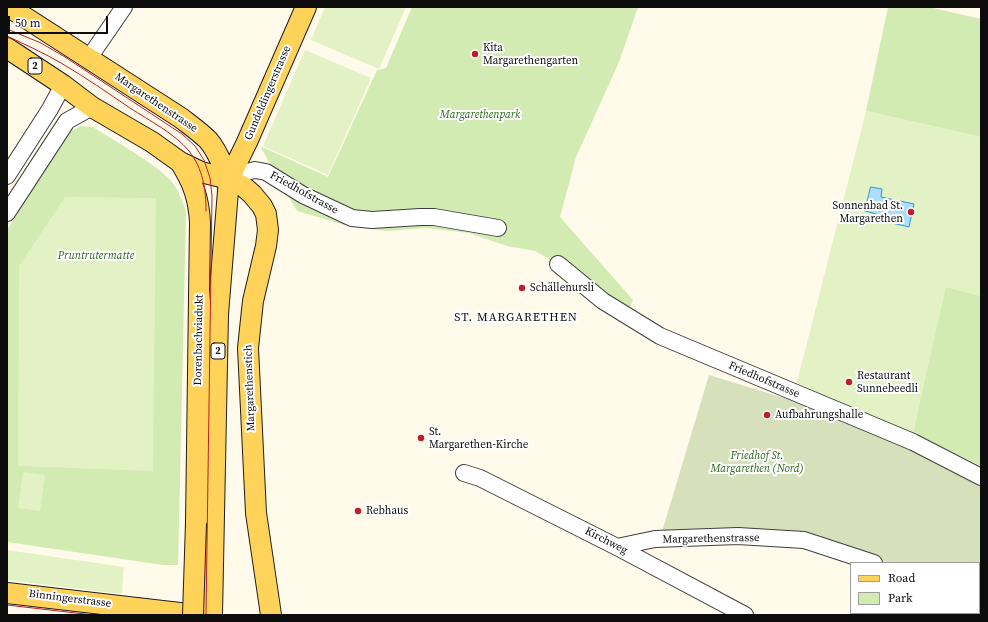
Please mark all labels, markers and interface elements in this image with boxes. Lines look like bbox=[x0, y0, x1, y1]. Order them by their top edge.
scale bar bbox=[10, 8, 110, 34]
text: 50 m bbox=[15, 15, 41, 31]
place label: Kita Margarethengarten bbox=[483, 41, 578, 67]
street label: Gundeldingerstrasse bbox=[242, 44, 294, 142]
marker: Kita Margarethengarten bbox=[470, 49, 480, 59]
road number: 2 bbox=[28, 58, 42, 74]
street label: Margarethenstrasse bbox=[112, 70, 200, 136]
park label: Margarethenpark bbox=[440, 108, 520, 122]
street label: Friedhofstrasse bbox=[268, 169, 340, 217]
place label: Sonnenbad St. Margarethen bbox=[833, 199, 903, 225]
marker: Sonnenbad St. Margarethen bbox=[906, 207, 916, 217]
park label: Pruntrutermatte bbox=[58, 249, 134, 263]
place label: Schällenursli bbox=[530, 281, 594, 295]
marker: Schällenursli bbox=[517, 283, 527, 293]
street label: Dorenbachviadukt bbox=[192, 295, 206, 385]
district label: ST. MARGARETHEN bbox=[454, 311, 578, 325]
road number: 2 bbox=[211, 343, 225, 359]
street label: Margarethenstich bbox=[242, 344, 258, 432]
street label: Friedhofstrasse bbox=[726, 359, 802, 401]
place label: Restaurant Sunnebeedli bbox=[857, 369, 918, 395]
marker: Restaurant Sunnebeedli bbox=[844, 377, 854, 387]
place label: Aufbahrungshalle bbox=[775, 408, 863, 422]
marker: Aufbahrungshalle bbox=[762, 410, 772, 420]
place label: St. Margarethen-Kirche bbox=[429, 425, 528, 451]
marker: St. Margarethen-Kirche bbox=[416, 433, 426, 443]
park label: Friedhof St. Margarethen (Nord) bbox=[710, 449, 804, 475]
place label: Rebhaus bbox=[366, 504, 408, 518]
marker: Rebhaus bbox=[353, 506, 363, 516]
street label: Kirchweg bbox=[582, 525, 630, 557]
street label: Margarethenstrasse bbox=[662, 532, 760, 546]
legend bbox=[850, 562, 980, 614]
text: Road bbox=[888, 570, 915, 586]
street label: Binningerstrasse bbox=[28, 587, 112, 611]
text: Park bbox=[888, 590, 913, 606]

